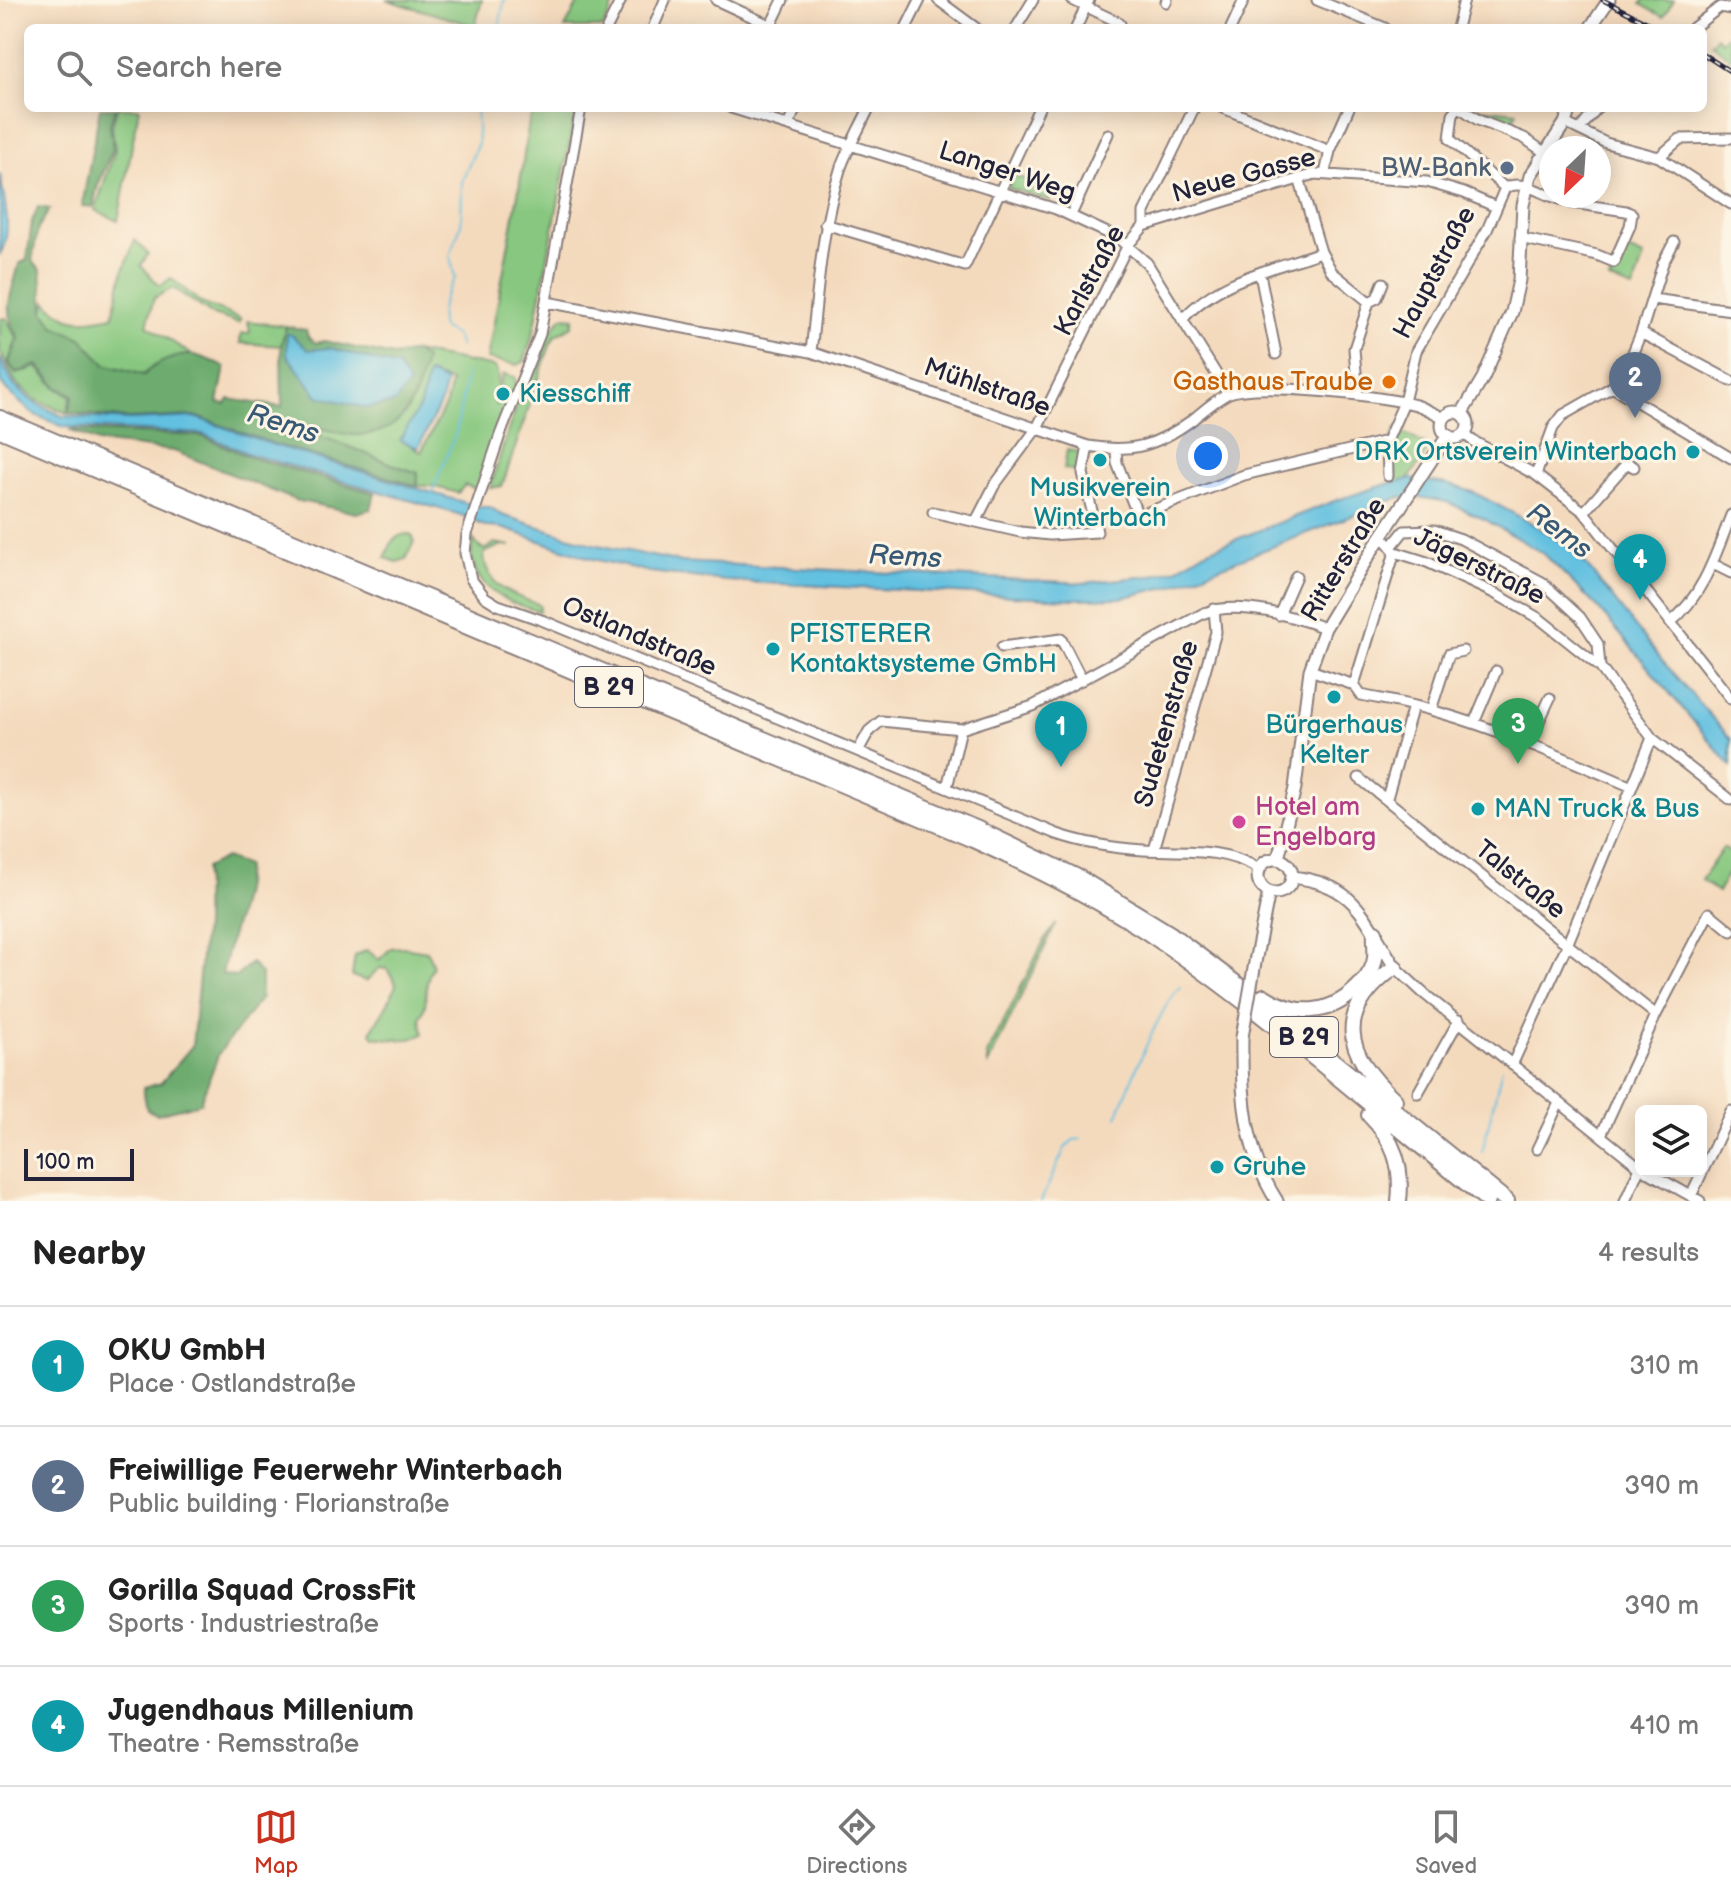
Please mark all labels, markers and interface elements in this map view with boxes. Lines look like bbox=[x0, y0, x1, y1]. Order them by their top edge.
search box bbox=[24, 24, 1707, 112]
icon: search bbox=[52, 46, 96, 90]
text: Search here bbox=[116, 50, 282, 86]
street label: Langer Weg bbox=[935, 135, 1079, 209]
north arrow bbox=[1539, 136, 1611, 208]
street label: Neue Gasse bbox=[1169, 142, 1319, 210]
place label: BW-Bank bbox=[1381, 153, 1491, 184]
marker: BW-Bank bbox=[1498, 159, 1516, 177]
street label: Hauptstraße bbox=[1387, 202, 1483, 344]
street label: Karlstraße bbox=[1048, 220, 1132, 342]
street label: Mühlstraße bbox=[920, 352, 1054, 424]
pin: 2 bbox=[1609, 352, 1661, 418]
place label: Gasthaus Traube bbox=[1173, 367, 1373, 398]
marker: Gasthaus Traube bbox=[1380, 373, 1398, 391]
place label: Kiesschiff bbox=[519, 379, 631, 410]
marker: Kiesschiff bbox=[494, 385, 512, 403]
water label: Rems bbox=[243, 397, 323, 451]
your location bbox=[1188, 436, 1228, 476]
place label: DRK Ortsverein Winterbach bbox=[1354, 437, 1677, 468]
marker: DRK Ortsverein Winterbach bbox=[1684, 443, 1702, 461]
marker: Musikverein Winterbach bbox=[1091, 451, 1109, 469]
place label: Musikverein Winterbach bbox=[1029, 473, 1171, 534]
street label: Ritterstraße bbox=[1295, 492, 1393, 628]
water label: Rems bbox=[1520, 496, 1598, 566]
street label: Jägerstraße bbox=[1408, 522, 1550, 612]
pin: 4 bbox=[1614, 534, 1666, 600]
water label: Rems bbox=[868, 539, 942, 575]
street label: Ostlandstraße bbox=[557, 591, 721, 683]
place label: PFISTERER Kontaktsysteme GmbH bbox=[789, 619, 1057, 680]
street label: Sudetenstraße bbox=[1128, 637, 1206, 811]
marker: PFISTERER Kontaktsysteme GmbH bbox=[764, 640, 782, 658]
road number: B 29 bbox=[575, 667, 643, 707]
marker: Bürgerhaus Kelter bbox=[1325, 688, 1343, 706]
pin: 3 bbox=[1492, 698, 1544, 764]
pin: 1 bbox=[1035, 701, 1087, 767]
place label: Bürgerhaus Kelter bbox=[1265, 710, 1403, 771]
place label: Hotel am Engelbarg bbox=[1255, 792, 1376, 853]
place label: MAN Truck & Bus bbox=[1494, 794, 1699, 825]
marker: MAN Truck & Bus bbox=[1469, 800, 1487, 818]
marker: Hotel am Engelbarg bbox=[1230, 813, 1248, 831]
street label: Talstraße bbox=[1468, 834, 1572, 926]
road number: B 29 bbox=[1270, 1017, 1338, 1057]
map controls bbox=[1635, 1105, 1707, 1177]
button: layers bbox=[1635, 1105, 1707, 1177]
scale bar bbox=[24, 1145, 134, 1181]
text: 100 m bbox=[36, 1149, 95, 1176]
place label: Gruhe bbox=[1233, 1152, 1306, 1183]
marker: Gruhe bbox=[1208, 1158, 1226, 1176]
text: Nearby bbox=[32, 1233, 146, 1274]
text: 4 results bbox=[1598, 1238, 1699, 1269]
text: OKU GmbH bbox=[108, 1333, 266, 1369]
text: 1 bbox=[53, 1351, 63, 1382]
text: 310 m bbox=[1629, 1351, 1699, 1382]
text: Place · Ostlandstraße bbox=[108, 1369, 356, 1400]
text: Freiwillige Feuerwehr Winterbach bbox=[108, 1453, 563, 1489]
text: 2 bbox=[50, 1471, 66, 1502]
text: 390 m bbox=[1624, 1471, 1699, 1502]
text: Public building · Florianstraße bbox=[108, 1489, 449, 1520]
text: Gorilla Squad CrossFit bbox=[108, 1573, 416, 1609]
text: 3 bbox=[50, 1591, 66, 1622]
text: 390 m bbox=[1624, 1591, 1699, 1622]
text: Sports · Industriestraße bbox=[108, 1609, 379, 1640]
text: Jugendhaus Millenium bbox=[108, 1693, 414, 1729]
text: 4 bbox=[50, 1711, 66, 1742]
text: 410 m bbox=[1629, 1711, 1699, 1742]
text: Theatre · Remsstraße bbox=[108, 1729, 359, 1760]
tab: Map bbox=[254, 1805, 298, 1880]
tab: Directions bbox=[806, 1805, 907, 1880]
tab: Saved bbox=[1415, 1805, 1477, 1880]

